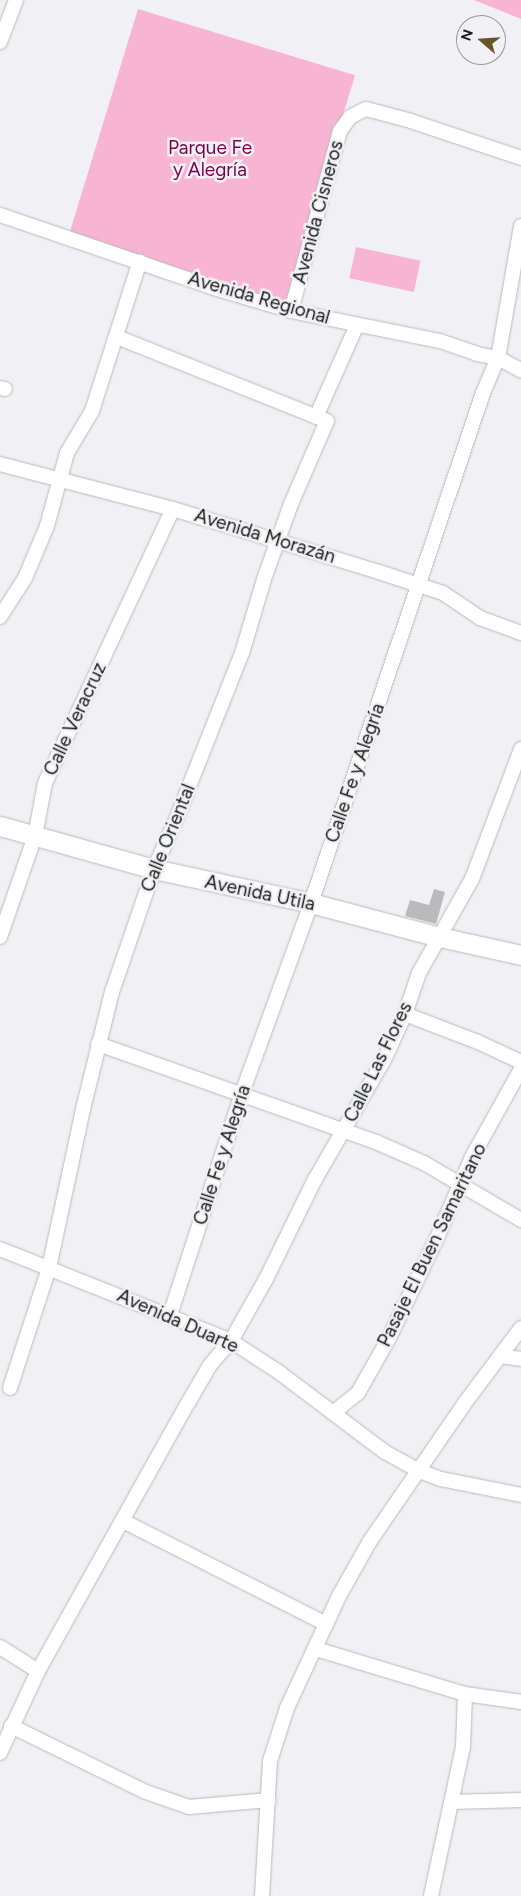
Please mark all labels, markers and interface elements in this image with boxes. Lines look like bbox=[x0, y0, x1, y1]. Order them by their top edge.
north arrow bbox=[456, 15, 506, 65]
text: N bbox=[457, 27, 477, 43]
park label: Parque Fe y Alegría bbox=[168, 137, 252, 181]
street label: Avenida Cisneros bbox=[288, 138, 348, 286]
street label: Avenida Regional bbox=[185, 267, 333, 329]
street label: Avenida Morazán bbox=[192, 504, 338, 568]
street label: Calle Veracruz bbox=[39, 659, 111, 779]
street label: Calle Fe y Alegría bbox=[320, 700, 390, 846]
street label: Calle Oriental bbox=[136, 781, 200, 895]
street label: Avenida Utila bbox=[203, 870, 317, 916]
street label: Calle Las Flores bbox=[339, 998, 417, 1126]
street label: Calle Fe y Alegría bbox=[189, 1082, 255, 1228]
street label: Pasaje El Buen Samaritano bbox=[373, 1139, 491, 1351]
street label: Avenida Duarte bbox=[114, 1284, 242, 1358]

